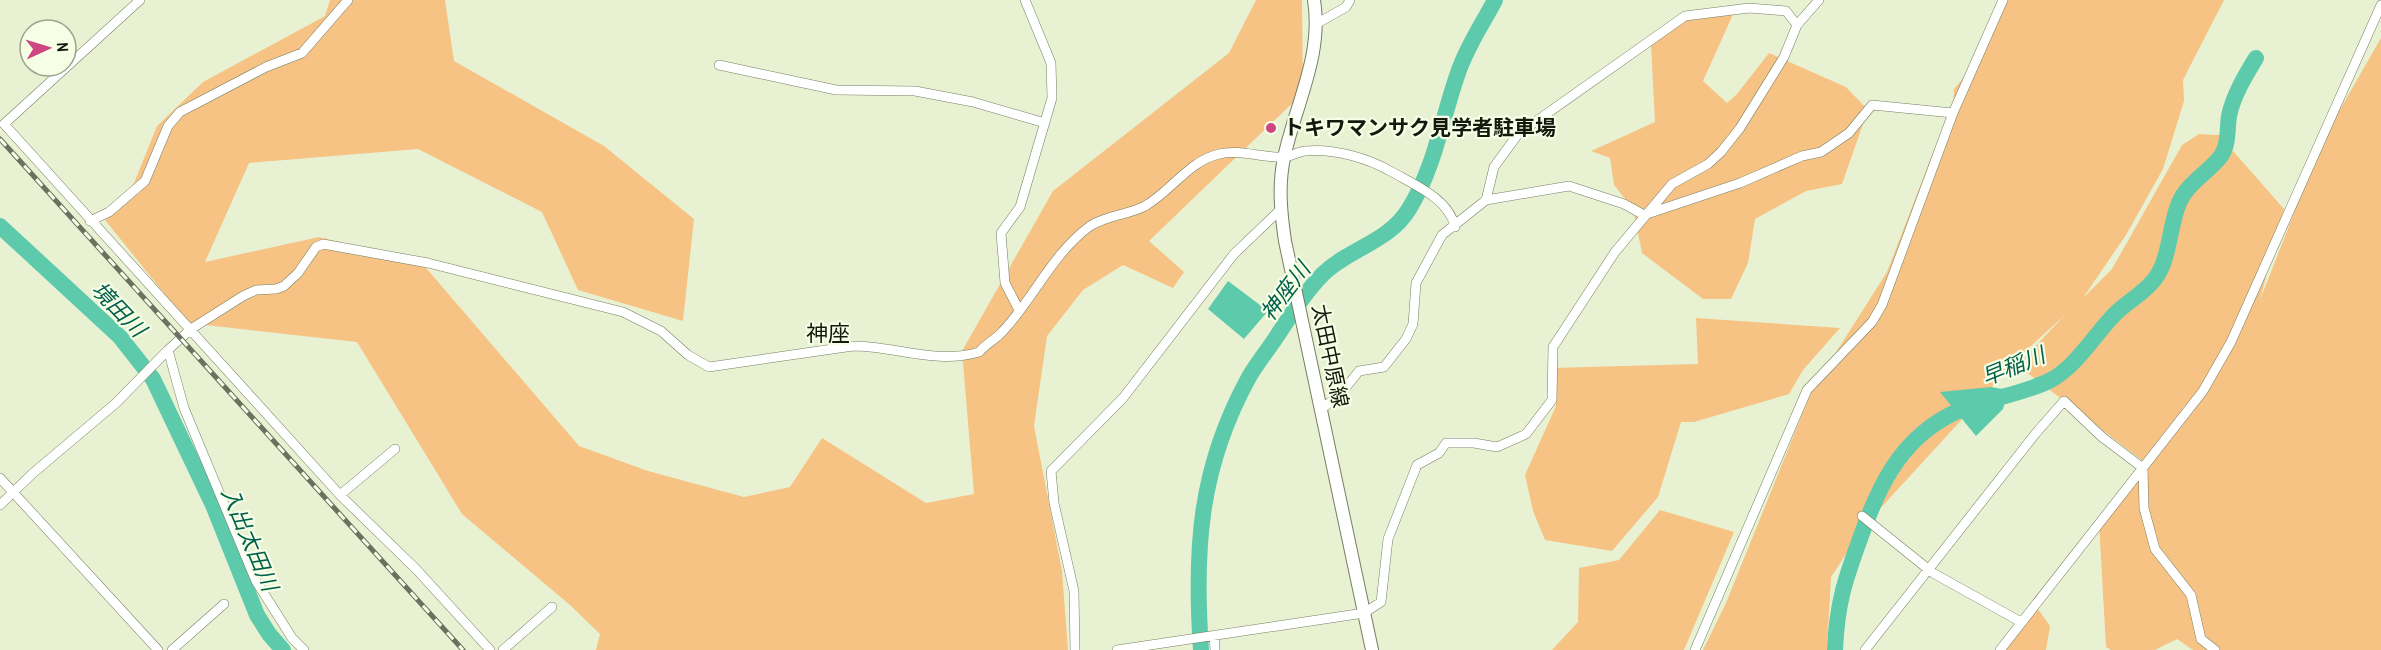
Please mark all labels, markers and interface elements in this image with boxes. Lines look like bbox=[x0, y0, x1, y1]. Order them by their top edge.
north arrow bbox=[18, 18, 78, 78]
text: N bbox=[52, 41, 74, 52]
place label: トキワマンサク見学者駐車場 bbox=[1283, 113, 1556, 142]
marker: トキワマンサク見学者駐車場 bbox=[1264, 121, 1278, 135]
water label: 神座川 bbox=[1253, 254, 1318, 326]
water label: 境田川 bbox=[85, 275, 154, 345]
street label: 太田中原線 bbox=[1305, 302, 1356, 410]
district label: 神座 bbox=[806, 318, 850, 348]
water label: 早稲川 bbox=[1977, 339, 2051, 392]
water label: 入出太田川 bbox=[215, 483, 286, 597]

